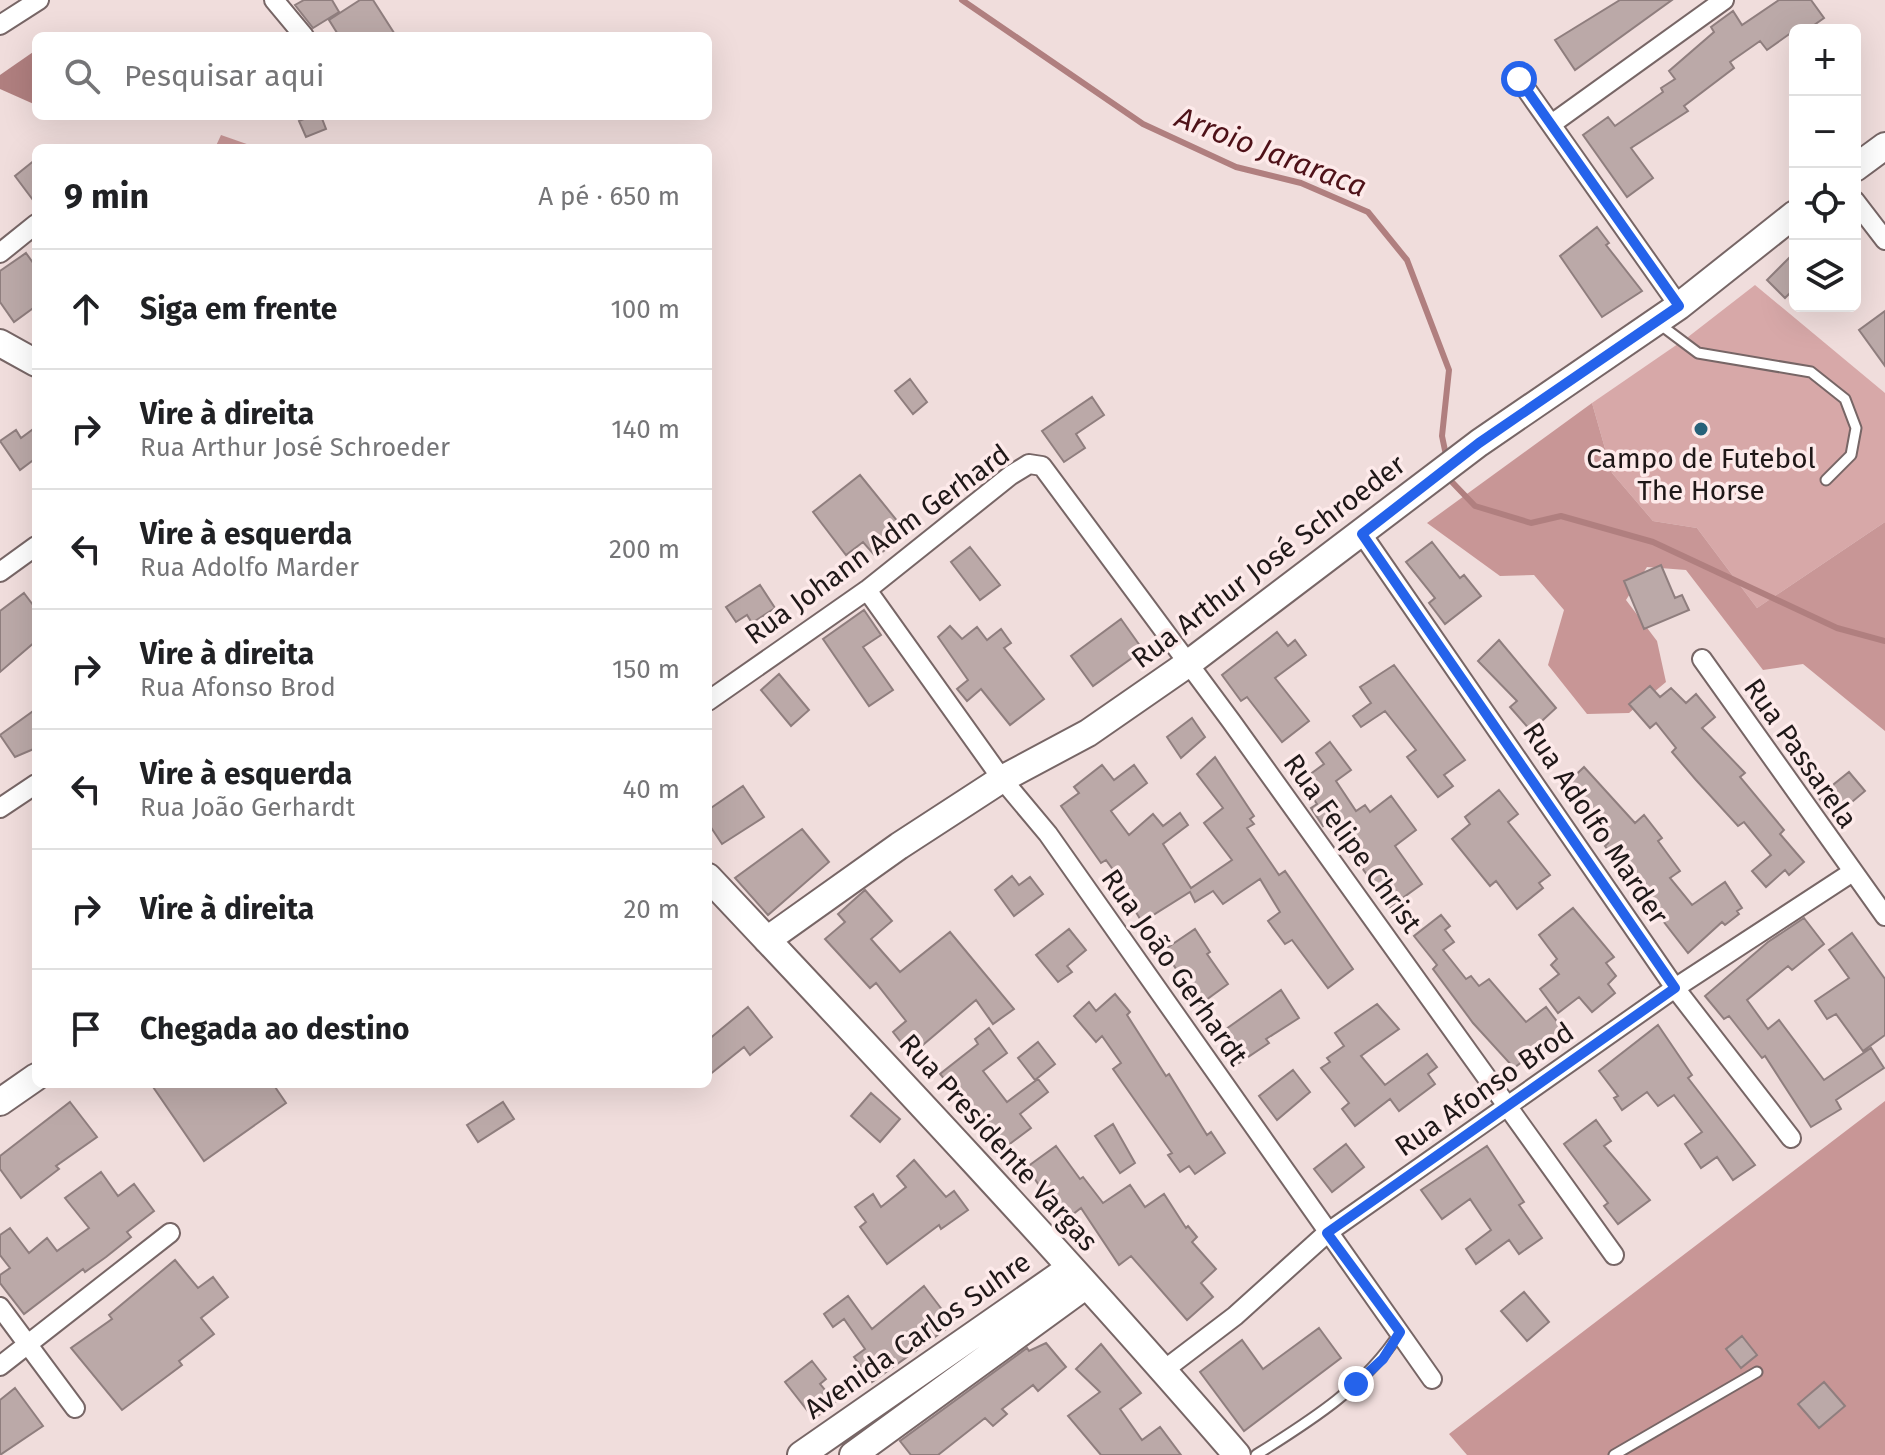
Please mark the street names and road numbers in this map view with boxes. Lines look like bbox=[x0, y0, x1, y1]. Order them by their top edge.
street label: Rua Johann Adm Gerhard bbox=[739, 437, 1016, 651]
street label: Rua Arthur José Schroeder bbox=[1125, 448, 1412, 675]
street label: Rua Passarela bbox=[1737, 672, 1864, 834]
street label: Rua Adolfo Marder bbox=[1516, 716, 1675, 930]
street label: Rua Felipe Christ bbox=[1277, 747, 1429, 940]
street label: Rua João Gerhardt bbox=[1095, 863, 1255, 1072]
street label: Rua Afonso Brod bbox=[1389, 1015, 1580, 1163]
street label: Rua Presidente Vargas bbox=[892, 1027, 1105, 1258]
street label: Avenida Carlos Suhre bbox=[798, 1245, 1037, 1426]

